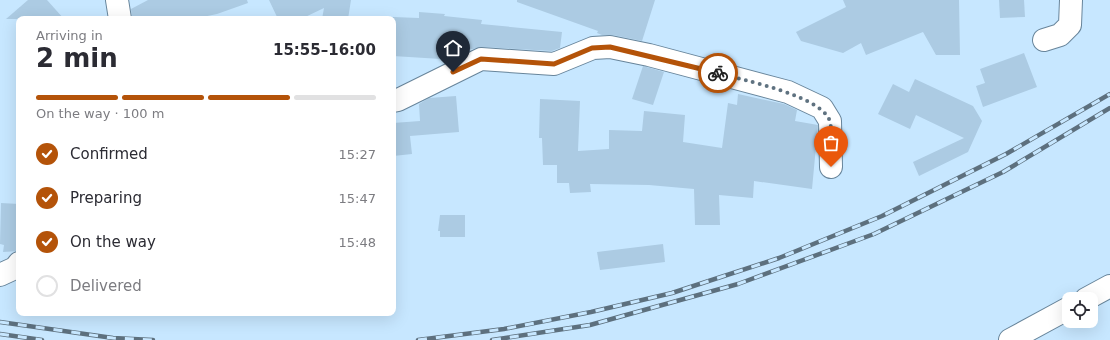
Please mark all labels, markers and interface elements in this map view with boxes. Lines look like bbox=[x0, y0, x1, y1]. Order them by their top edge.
text: Arriving in bbox=[36, 28, 103, 43]
pin bbox=[436, 31, 470, 72]
icon: home bbox=[442, 37, 464, 59]
text: 15:55–16:00 bbox=[273, 41, 376, 59]
text: 2 min bbox=[36, 43, 118, 73]
courier bbox=[698, 53, 738, 93]
icon: bike bbox=[707, 62, 729, 84]
text: On the way · 100 m bbox=[36, 106, 164, 121]
pin bbox=[814, 126, 848, 167]
icon: bag bbox=[820, 132, 842, 154]
icon: check bbox=[36, 143, 58, 165]
text: Confirmed bbox=[70, 145, 148, 163]
text: 15:27 bbox=[339, 147, 376, 162]
icon: check bbox=[36, 187, 58, 209]
text: Preparing bbox=[70, 189, 142, 207]
text: 15:47 bbox=[339, 191, 376, 206]
icon: check bbox=[36, 231, 58, 253]
text: On the way bbox=[70, 233, 156, 251]
text: 15:48 bbox=[339, 235, 376, 250]
text: Delivered bbox=[70, 277, 142, 295]
map controls bbox=[1062, 292, 1098, 328]
button: locate bbox=[1062, 292, 1098, 328]

